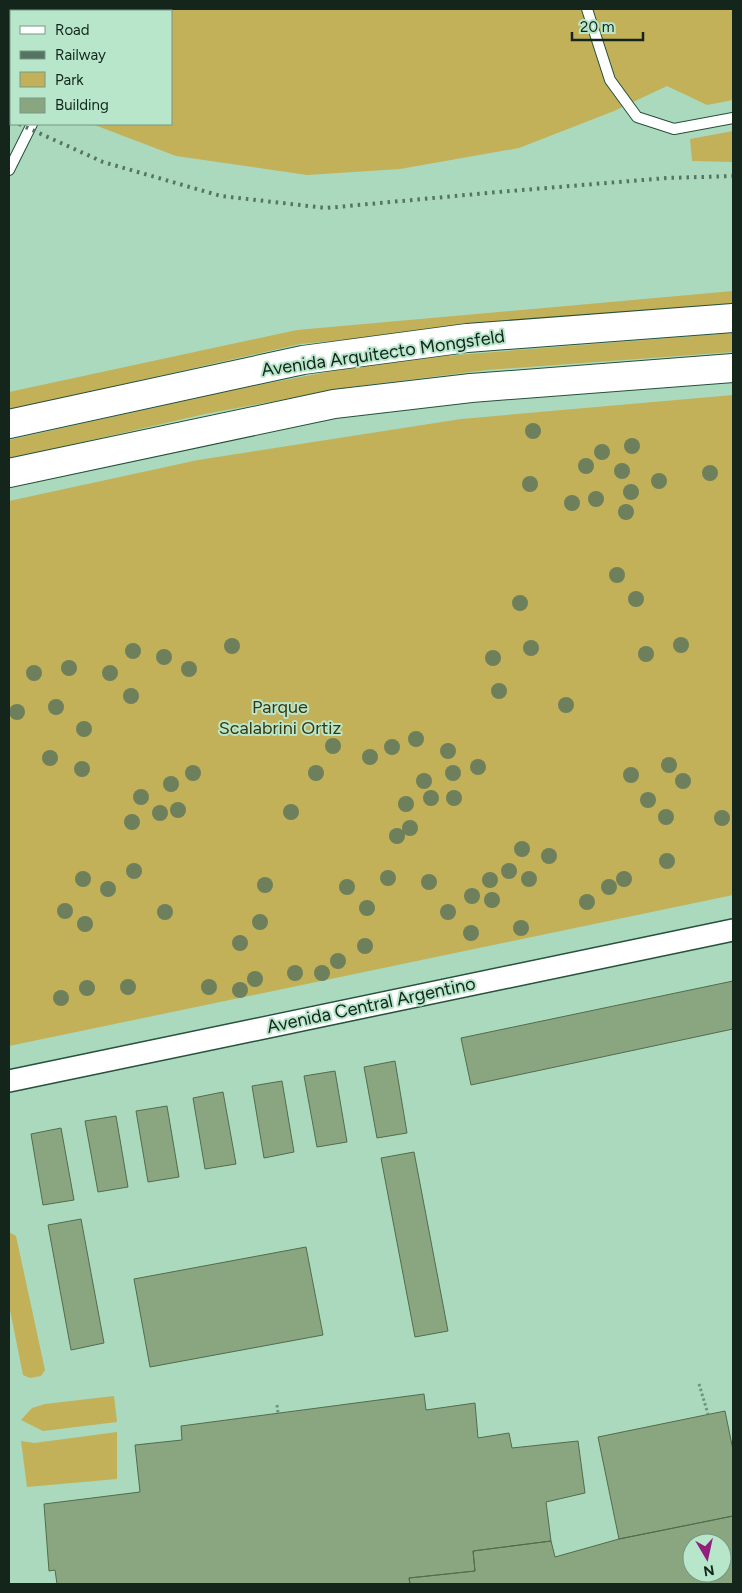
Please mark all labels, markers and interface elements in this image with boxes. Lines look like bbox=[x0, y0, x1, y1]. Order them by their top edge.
legend bbox=[10, 10, 172, 125]
scale bar bbox=[572, 10, 643, 42]
text: 20 m bbox=[580, 18, 614, 36]
text: Road bbox=[55, 21, 90, 39]
text: Railway bbox=[55, 46, 106, 64]
text: Park bbox=[55, 71, 84, 89]
text: Building bbox=[55, 96, 109, 114]
street label: Avenida Arquitecto Mongsfeld bbox=[260, 325, 506, 381]
park label: Parque Scalabrini Ortiz bbox=[219, 696, 341, 739]
street label: Avenida Central Argentino bbox=[265, 972, 477, 1038]
north arrow bbox=[682, 1533, 732, 1583]
text: N bbox=[702, 1561, 716, 1580]

